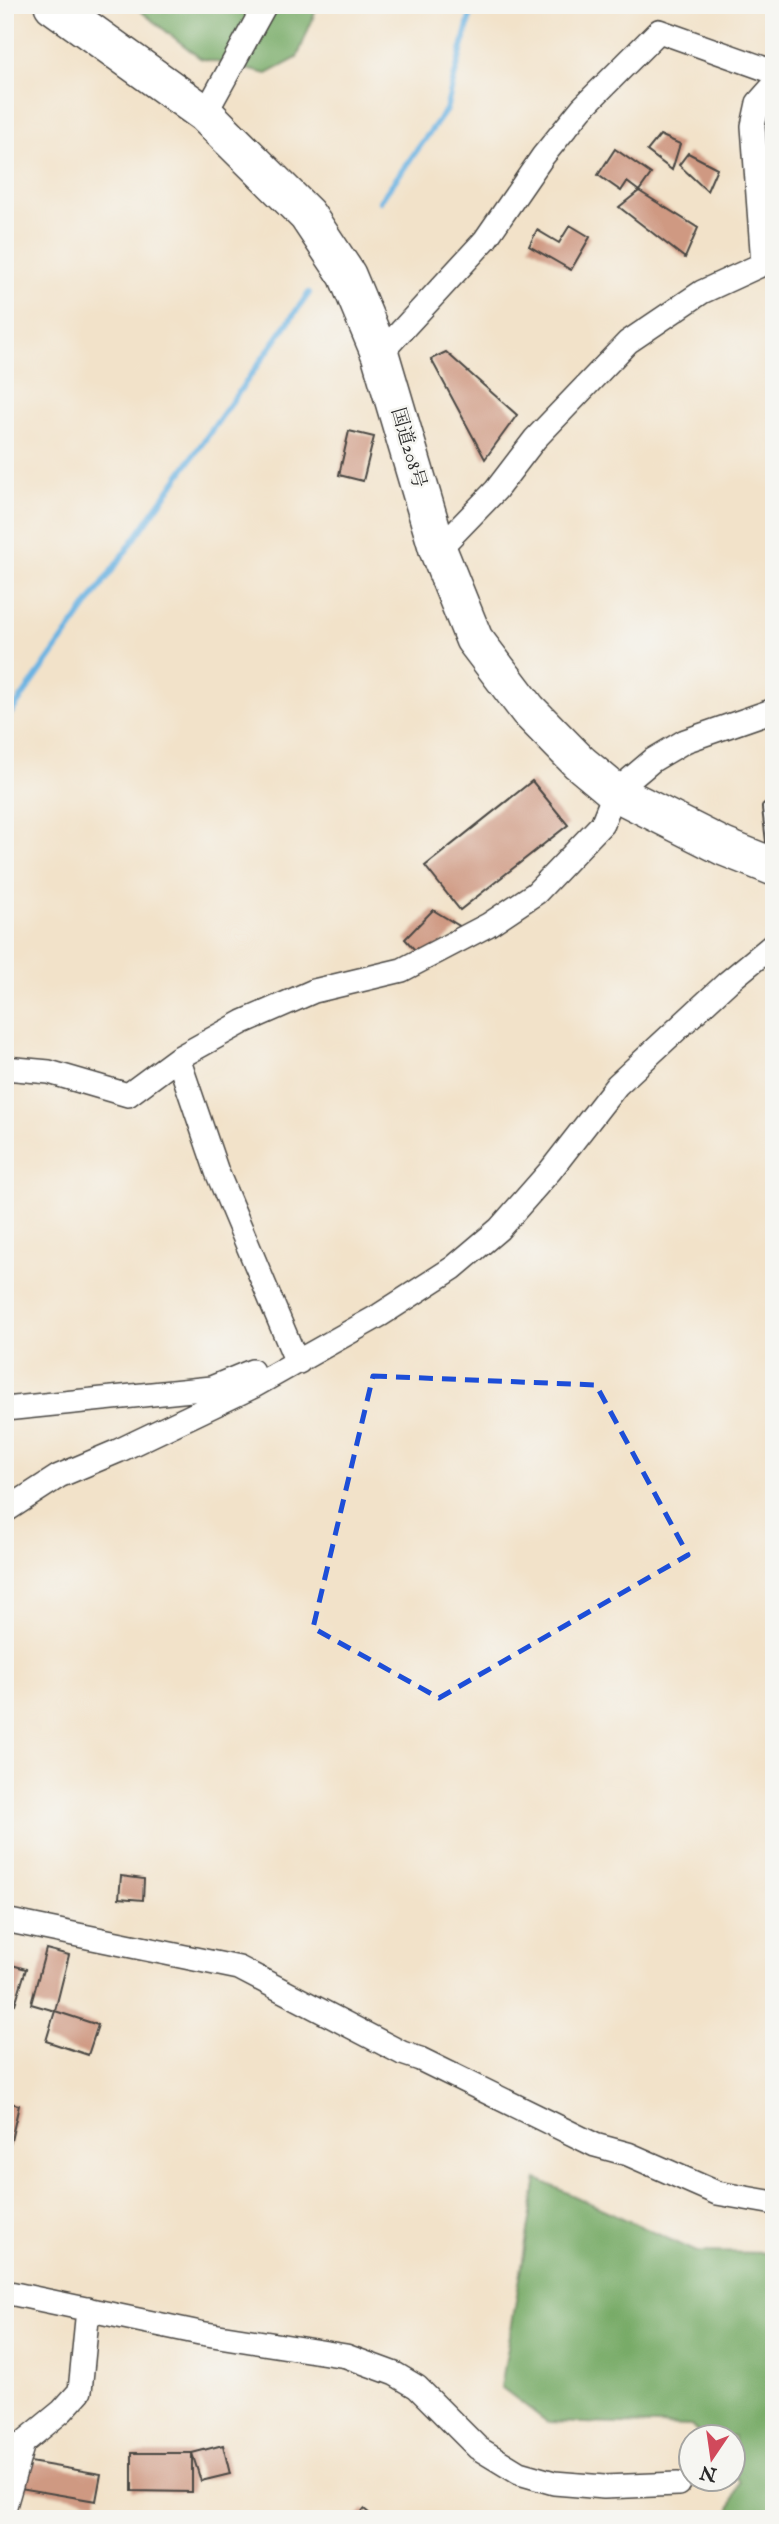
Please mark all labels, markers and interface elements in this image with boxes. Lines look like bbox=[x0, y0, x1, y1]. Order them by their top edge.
street label: 国道208号 bbox=[385, 405, 431, 491]
north arrow bbox=[678, 2422, 748, 2492]
text: N bbox=[697, 2459, 720, 2486]

